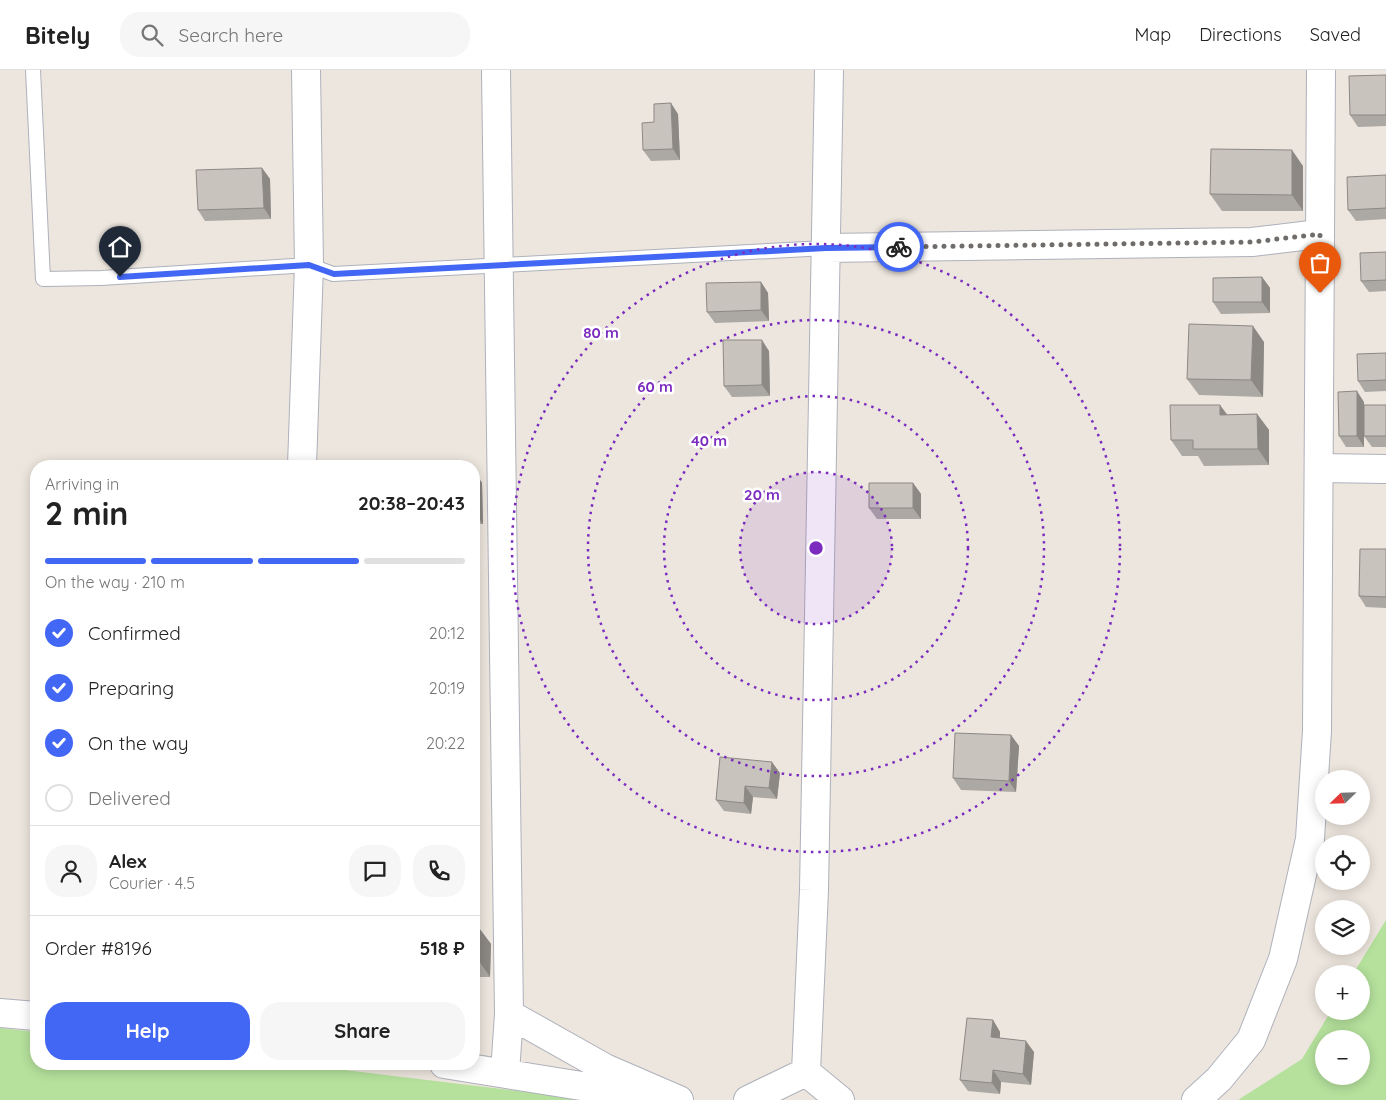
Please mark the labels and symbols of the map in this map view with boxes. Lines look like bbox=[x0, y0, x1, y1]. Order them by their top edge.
courier bbox=[874, 222, 924, 272]
pin bbox=[99, 226, 141, 277]
pin bbox=[1299, 242, 1341, 293]
text: 80 m bbox=[583, 323, 619, 342]
text: 60 m bbox=[637, 377, 673, 396]
text: 40 m bbox=[691, 431, 727, 450]
text: 20 m bbox=[744, 485, 780, 504]
centre of rings bbox=[807, 539, 825, 557]
north arrow bbox=[1315, 770, 1370, 825]

